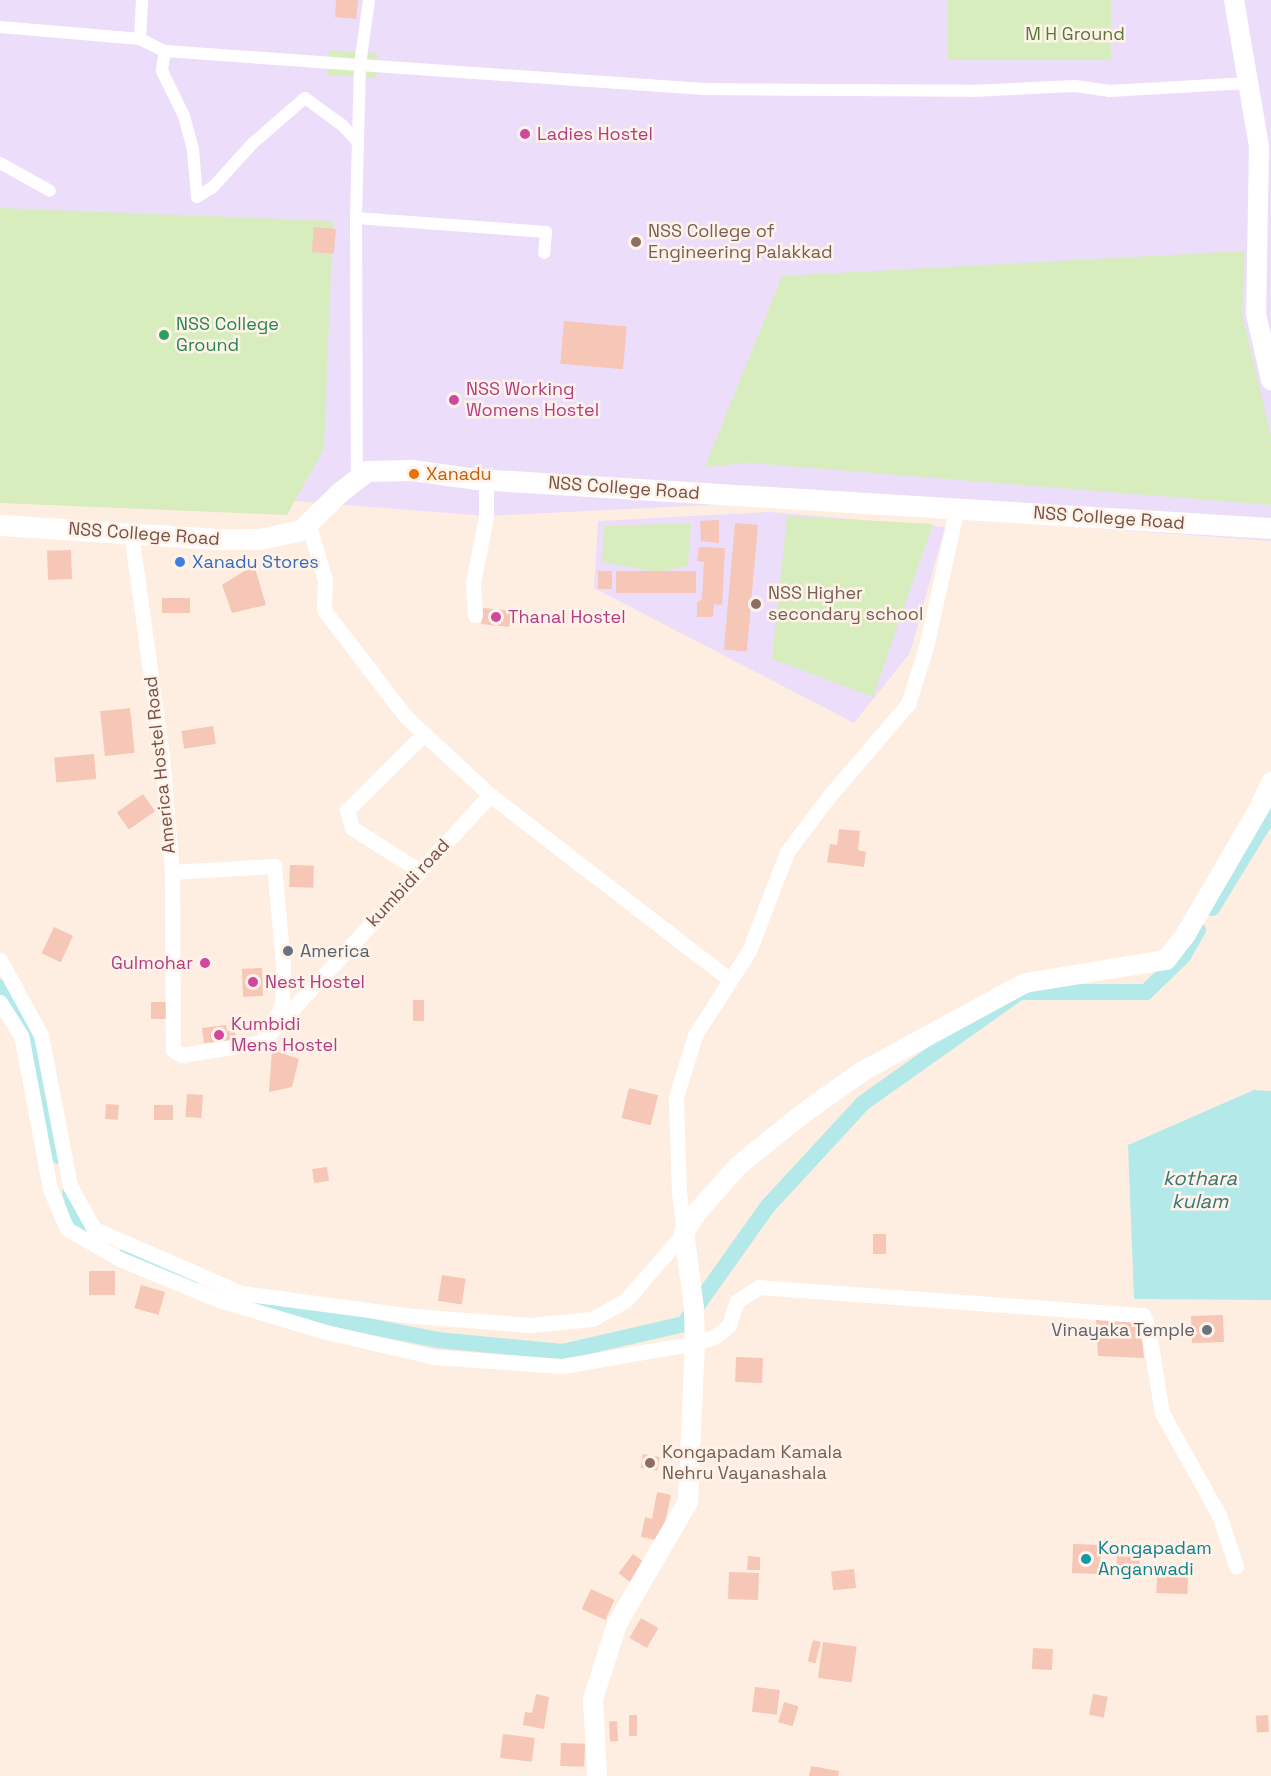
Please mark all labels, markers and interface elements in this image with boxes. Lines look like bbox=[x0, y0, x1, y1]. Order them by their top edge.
park label: M H Ground bbox=[1025, 23, 1125, 45]
place label: Ladies Hostel bbox=[537, 123, 653, 145]
marker: Ladies Hostel bbox=[518, 127, 532, 141]
place label: NSS College of Engineering Palakkad bbox=[648, 221, 832, 264]
marker: NSS College of Engineering Palakkad bbox=[629, 235, 643, 249]
place label: NSS College Ground bbox=[176, 314, 279, 356]
marker: NSS College Ground bbox=[157, 328, 171, 342]
place label: NSS Working Womens Hostel bbox=[466, 379, 599, 422]
marker: NSS Working Womens Hostel bbox=[447, 393, 461, 407]
place label: Xanadu bbox=[426, 463, 491, 485]
marker: Xanadu bbox=[407, 467, 421, 481]
street label: NSS College Road bbox=[548, 472, 700, 504]
street label: NSS College Road bbox=[1033, 502, 1185, 534]
street label: NSS College Road bbox=[68, 518, 220, 550]
place label: Xanadu Stores bbox=[192, 551, 319, 573]
marker: Xanadu Stores bbox=[173, 555, 187, 569]
place label: NSS Higher secondary school bbox=[768, 583, 923, 626]
marker: NSS Higher secondary school bbox=[749, 597, 763, 611]
place label: Thanal Hostel bbox=[508, 606, 626, 628]
marker: Thanal Hostel bbox=[489, 610, 503, 624]
street label: America Hostel Road bbox=[140, 675, 180, 855]
street label: kumbidi road bbox=[362, 835, 454, 931]
place label: America bbox=[300, 940, 370, 962]
marker: America bbox=[281, 944, 295, 958]
place label: Gulmohar bbox=[111, 952, 193, 974]
marker: Gulmohar bbox=[198, 956, 212, 970]
place label: Nest Hostel bbox=[265, 971, 365, 993]
marker: Nest Hostel bbox=[246, 975, 260, 989]
place label: Kumbidi Mens Hostel bbox=[231, 1014, 338, 1056]
marker: Kumbidi Mens Hostel bbox=[212, 1028, 226, 1042]
water label: kothara kulam bbox=[1163, 1167, 1237, 1214]
place label: Vinayaka Temple bbox=[1051, 1319, 1195, 1341]
marker: Vinayaka Temple bbox=[1200, 1323, 1214, 1337]
place label: Kongapadam Kamala Nehru Vayanashala bbox=[662, 1442, 842, 1484]
marker: Kongapadam Kamala Nehru Vayanashala bbox=[643, 1456, 657, 1470]
place label: Kongapadam Anganwadi bbox=[1098, 1538, 1212, 1580]
marker: Kongapadam Anganwadi bbox=[1079, 1552, 1093, 1566]

